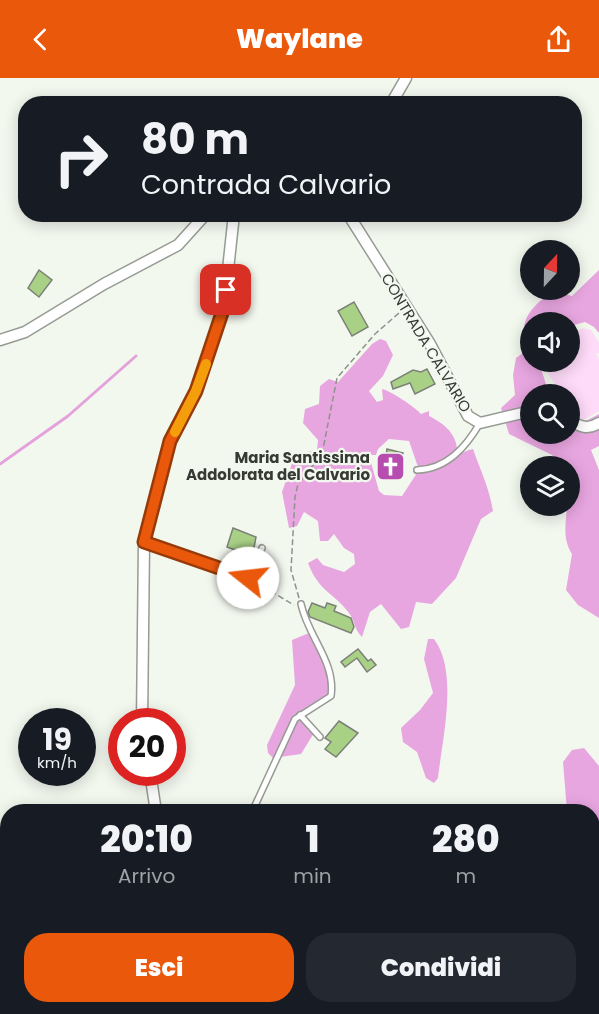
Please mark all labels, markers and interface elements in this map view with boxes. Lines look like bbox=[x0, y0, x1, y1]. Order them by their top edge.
text: Waylane bbox=[236, 20, 363, 57]
icon: back bbox=[24, 23, 57, 56]
icon: share bbox=[542, 23, 575, 56]
text: 80 m bbox=[141, 110, 249, 169]
icon: right bbox=[42, 120, 120, 198]
text: Contrada Calvario bbox=[141, 166, 391, 203]
north arrow bbox=[520, 240, 580, 300]
map controls bbox=[520, 240, 580, 516]
pin bbox=[200, 264, 251, 315]
street label: CONTRADA CALVARIO bbox=[376, 269, 476, 416]
icon: arrive bbox=[209, 273, 242, 306]
button: sound bbox=[520, 312, 580, 372]
button: search bbox=[520, 384, 580, 444]
place label: Maria Santissima Addolorata del Calvario bbox=[186, 447, 370, 485]
church icon: Maria Santissima Addolorata del Calvario bbox=[375, 451, 407, 483]
button: layers bbox=[520, 456, 580, 516]
position arrow bbox=[216, 546, 280, 610]
speed limit sign: 20 bbox=[108, 708, 186, 786]
text: 19 bbox=[42, 718, 72, 761]
text: km/h bbox=[37, 752, 77, 773]
text: 20:10 bbox=[100, 814, 193, 865]
text: 1 bbox=[305, 814, 319, 865]
text: 280 bbox=[432, 814, 500, 865]
text: Arrivo bbox=[118, 862, 175, 890]
text: min bbox=[293, 862, 332, 890]
text: m bbox=[455, 862, 476, 890]
button: Esci bbox=[24, 933, 294, 1002]
button: Condividi bbox=[306, 933, 576, 1002]

